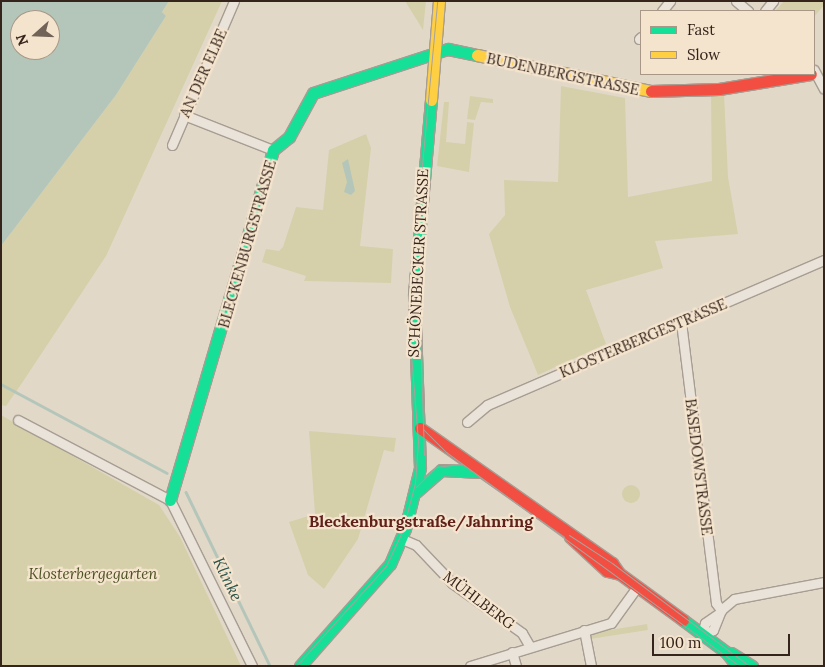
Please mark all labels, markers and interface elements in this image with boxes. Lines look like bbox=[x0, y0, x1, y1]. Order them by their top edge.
north arrow bbox=[10, 10, 60, 60]
legend bbox=[640, 10, 815, 75]
text: Fast bbox=[687, 20, 715, 39]
street label: AN DER ELBE bbox=[175, 26, 231, 120]
text: N bbox=[12, 32, 32, 48]
text: Slow bbox=[687, 45, 720, 64]
street label: BUDENBERGSTRASSE bbox=[485, 49, 641, 99]
street label: BLECKENBURGSTRASSE bbox=[214, 158, 280, 330]
street label: SCHÖNEBECKER STRASSE bbox=[404, 168, 432, 358]
street label: KLOSTERBERGESTRASSE bbox=[557, 295, 729, 381]
street label: BASEDOWSTRASSE bbox=[682, 397, 716, 537]
district label: Bleckenburgstraße/Jahnring bbox=[309, 511, 533, 531]
water label: Klinke bbox=[209, 554, 247, 604]
park label: Klosterbergegarten bbox=[28, 565, 158, 583]
street label: MÜHLBERG bbox=[440, 567, 518, 633]
scale bar bbox=[655, 624, 792, 656]
text: 100 m bbox=[660, 633, 701, 652]

